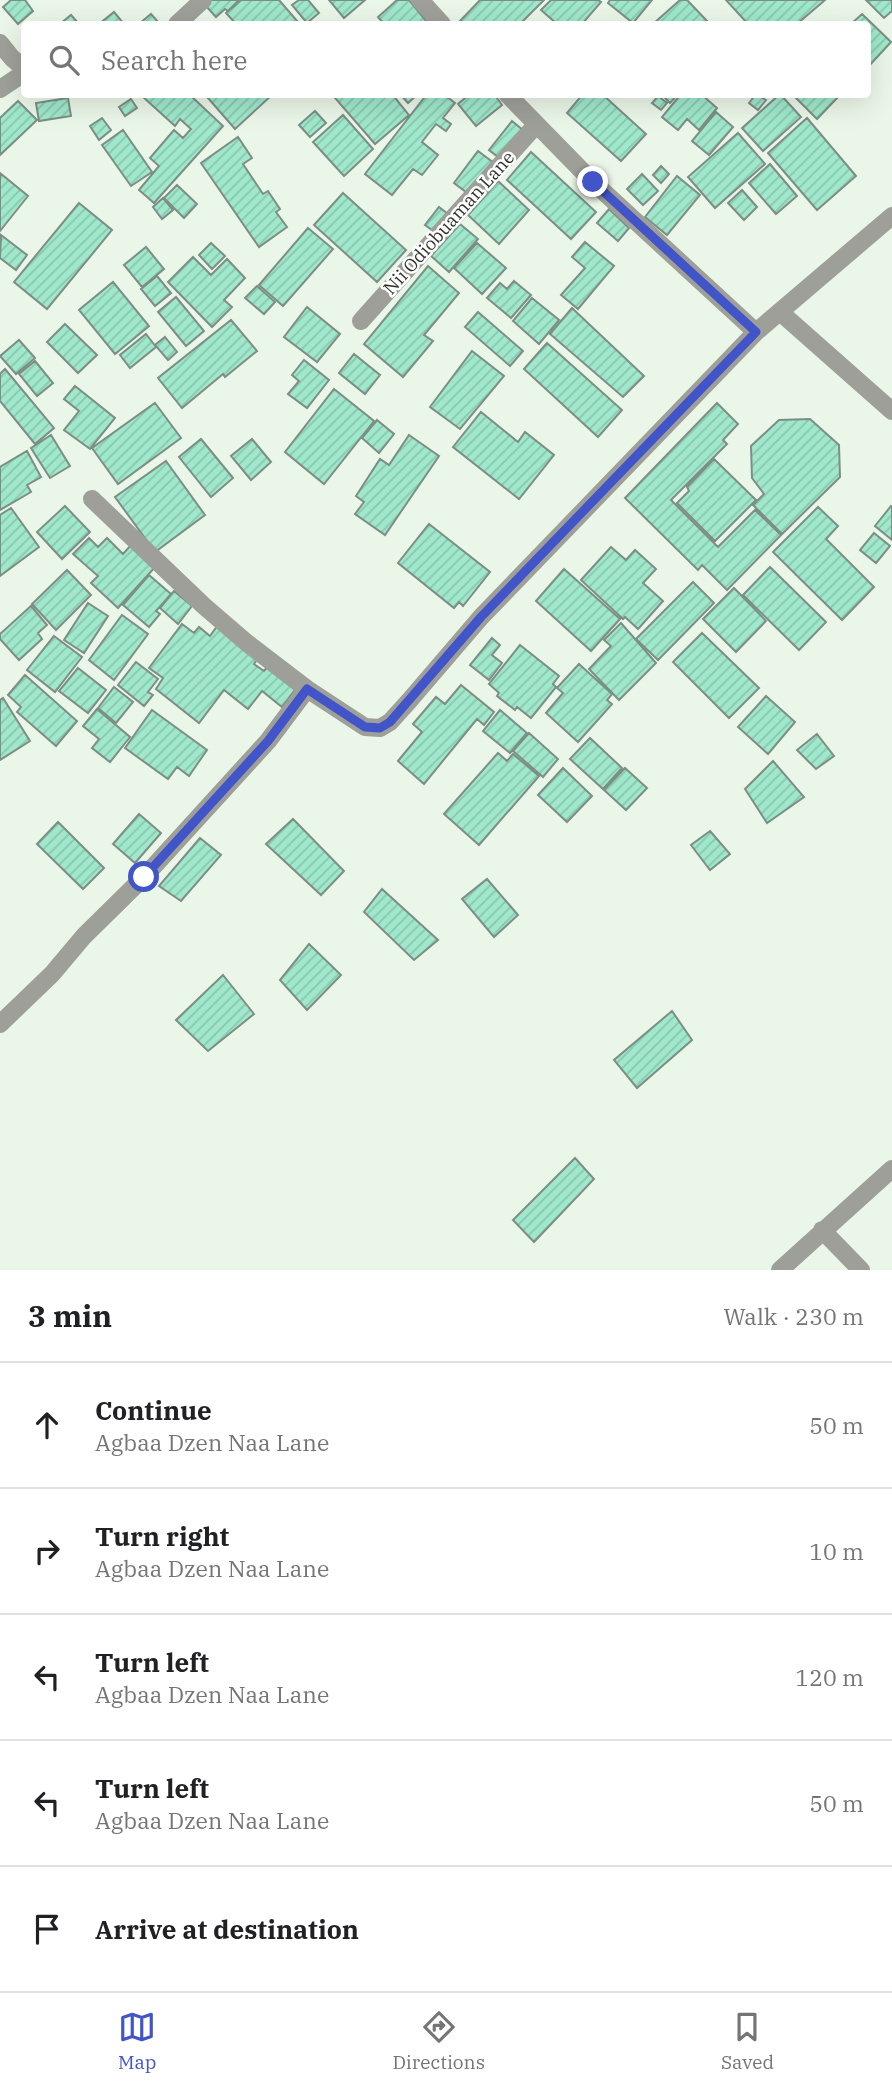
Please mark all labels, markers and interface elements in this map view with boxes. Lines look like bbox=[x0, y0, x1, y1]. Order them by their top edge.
search box bbox=[21, 21, 871, 98]
icon: search bbox=[45, 41, 83, 79]
text: Search here bbox=[101, 43, 247, 77]
street label: Nii Odiobuaman Lane bbox=[378, 146, 519, 299]
route end bbox=[577, 166, 608, 197]
route start bbox=[128, 861, 159, 892]
text: 3 min bbox=[28, 1296, 112, 1335]
text: Walk · 230 m bbox=[723, 1301, 864, 1331]
text: Continue bbox=[95, 1393, 212, 1427]
icon: ahead bbox=[28, 1406, 66, 1444]
text: 50 m bbox=[809, 1410, 864, 1440]
text: Agbaa Dzen Naa Lane bbox=[95, 1427, 329, 1457]
text: Turn right bbox=[95, 1519, 229, 1553]
icon: right bbox=[28, 1532, 66, 1570]
text: 10 m bbox=[809, 1536, 864, 1566]
text: Agbaa Dzen Naa Lane bbox=[95, 1553, 329, 1583]
text: Turn left bbox=[95, 1645, 209, 1679]
icon: left bbox=[28, 1658, 66, 1696]
text: 120 m bbox=[795, 1662, 864, 1692]
text: Agbaa Dzen Naa Lane bbox=[95, 1679, 329, 1709]
text: Turn left bbox=[95, 1771, 209, 1805]
icon: left bbox=[28, 1784, 66, 1822]
text: 50 m bbox=[809, 1788, 864, 1818]
text: Agbaa Dzen Naa Lane bbox=[95, 1805, 329, 1835]
icon: arrive bbox=[28, 1910, 66, 1948]
text: Arrive at destination bbox=[95, 1912, 359, 1946]
tab: Map bbox=[118, 2008, 157, 2074]
tab: Directions bbox=[392, 2008, 485, 2074]
tab: Saved bbox=[721, 2008, 774, 2074]

